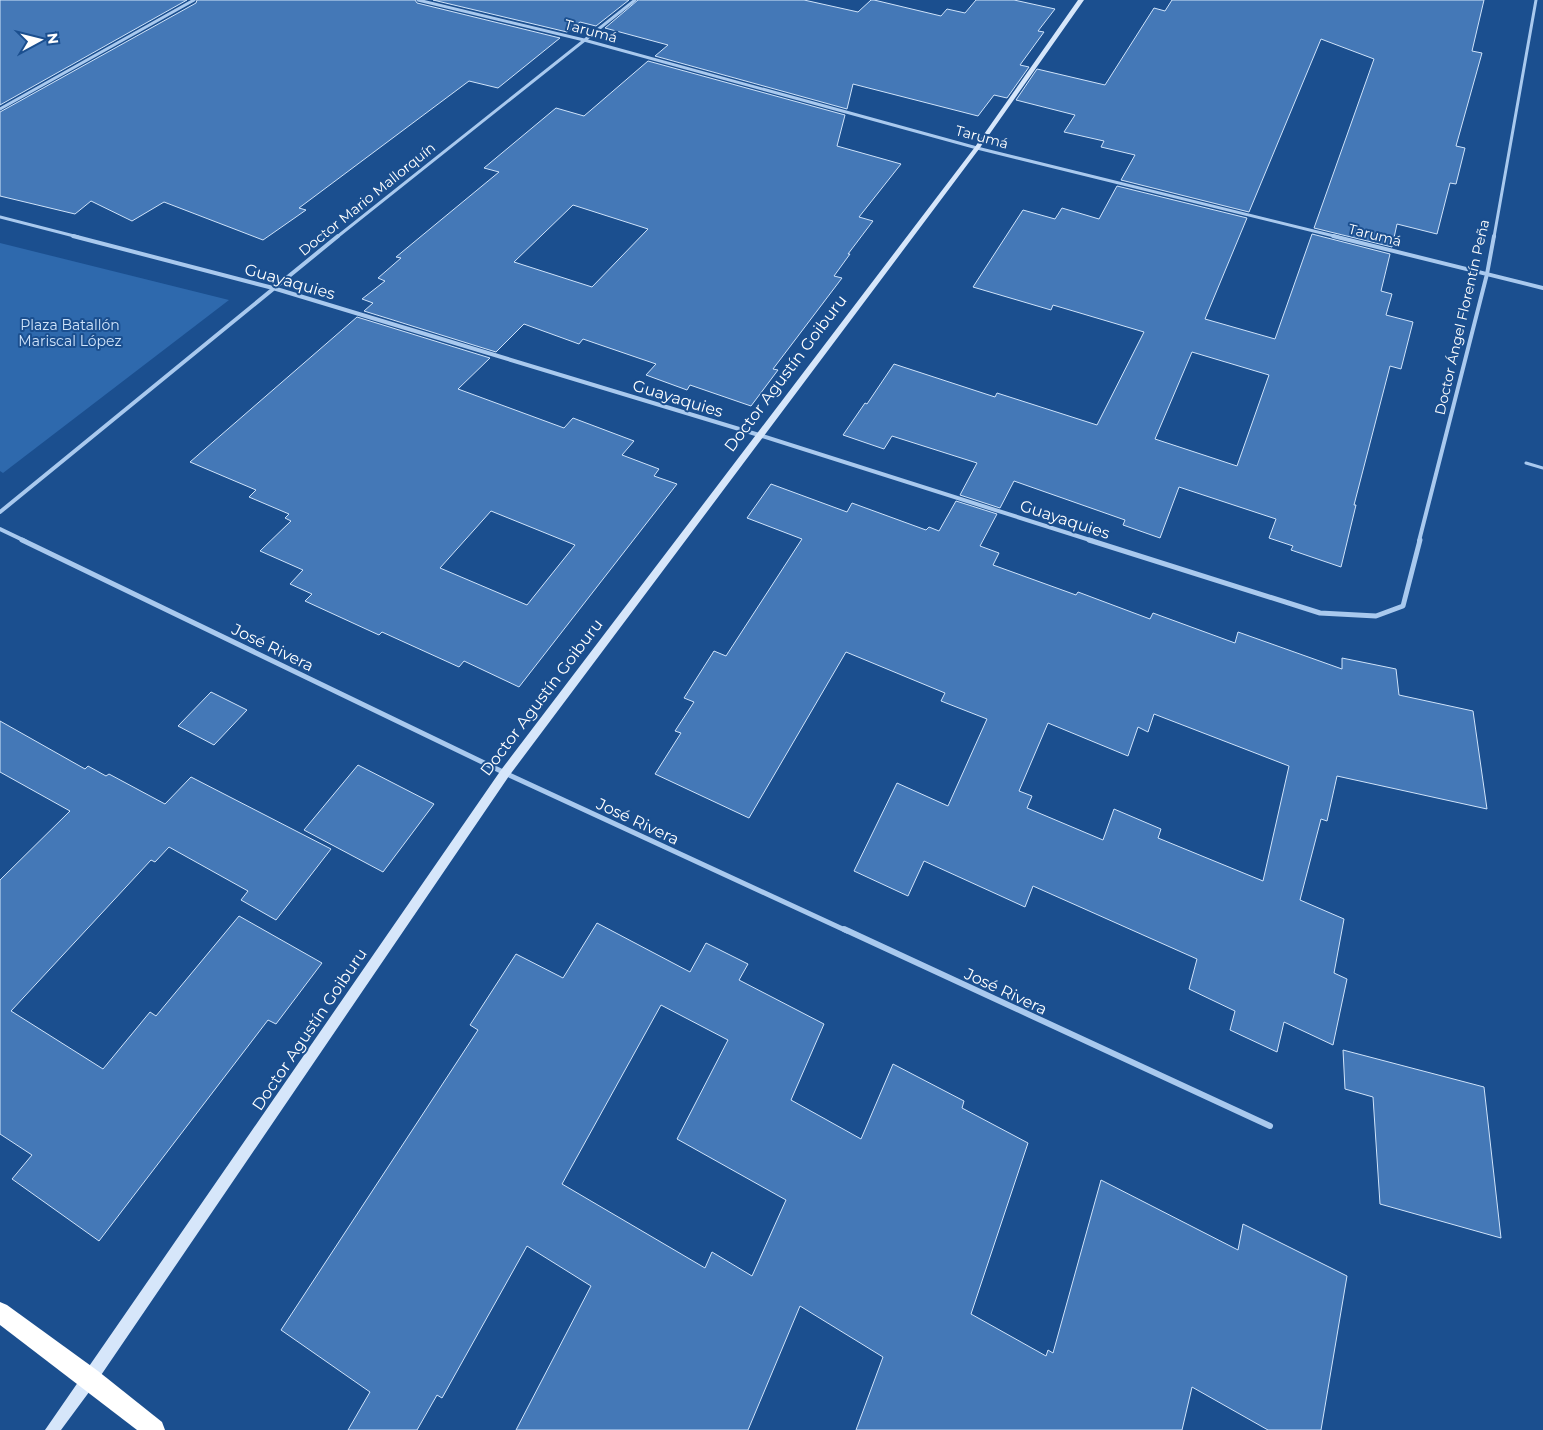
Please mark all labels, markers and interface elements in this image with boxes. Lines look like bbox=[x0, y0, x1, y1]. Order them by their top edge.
north arrow bbox=[15, 15, 65, 65]
street label: Tarumá bbox=[563, 15, 619, 47]
text: N bbox=[43, 32, 63, 45]
street label: Tarumá bbox=[954, 121, 1010, 153]
street label: Doctor Mario Mallorquín bbox=[295, 138, 439, 260]
street label: Doctor Ángel Florentín Peña bbox=[1431, 217, 1493, 417]
street label: Tarumá bbox=[1347, 220, 1403, 250]
street label: Guayaquies bbox=[242, 259, 338, 304]
street label: Doctor Agustín Goiburu bbox=[720, 291, 851, 455]
park label: Plaza Batallón Mariscal López bbox=[18, 316, 122, 350]
street label: Guayaquies bbox=[630, 376, 725, 421]
street label: Guayaquies bbox=[1017, 496, 1112, 543]
street label: Doctor Agustín Goiburu bbox=[476, 615, 607, 779]
street label: José Rivera bbox=[228, 619, 317, 675]
street label: José Rivera bbox=[593, 794, 682, 849]
street label: Doctor Agustín Goiburu bbox=[248, 945, 371, 1114]
street label: José Rivera bbox=[961, 964, 1050, 1019]

